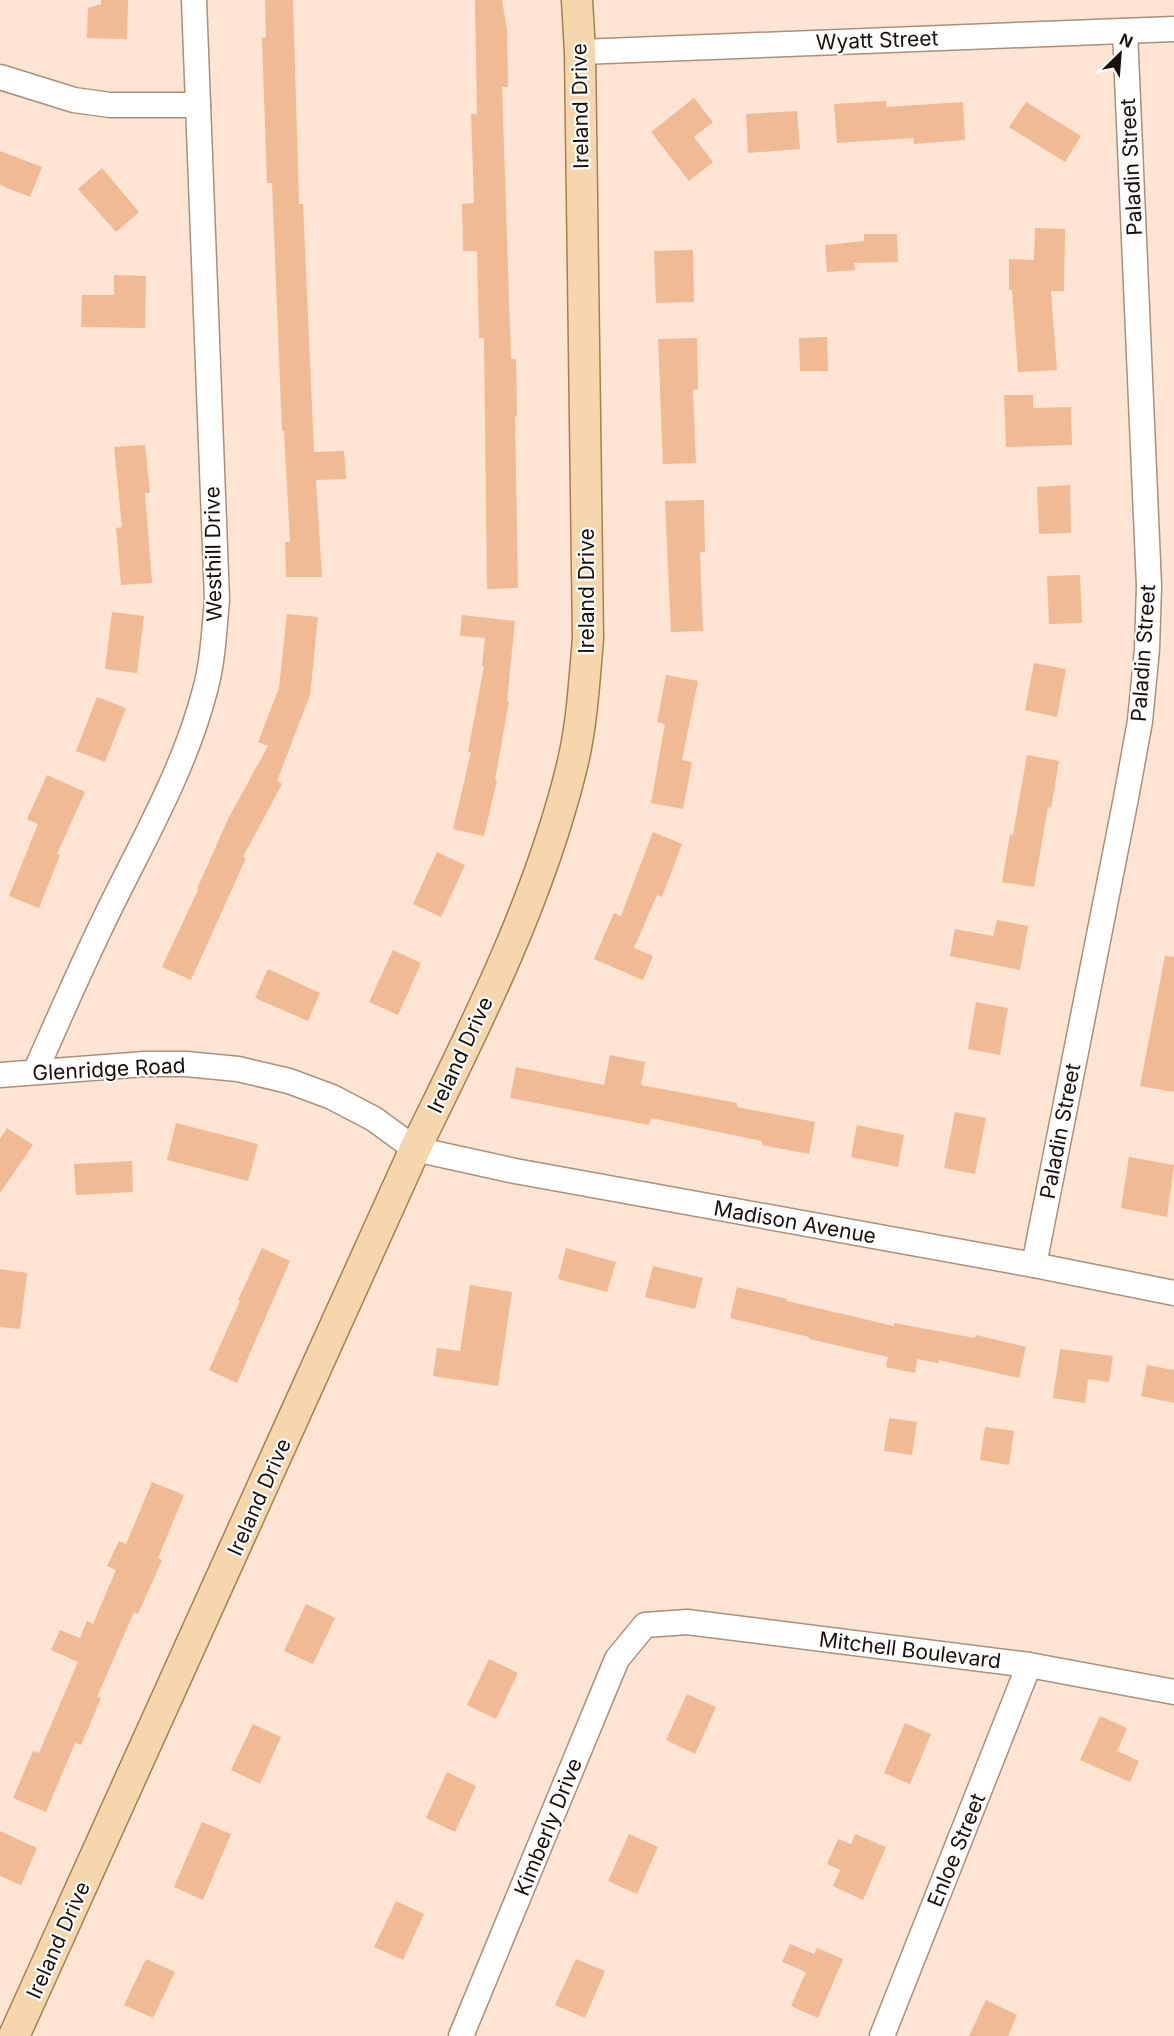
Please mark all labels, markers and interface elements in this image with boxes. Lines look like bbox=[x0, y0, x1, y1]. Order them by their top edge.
north arrow bbox=[1090, 24, 1150, 84]
street label: Wyatt Street bbox=[815, 25, 939, 55]
text: N bbox=[1117, 29, 1136, 52]
street label: Ireland Drive bbox=[566, 43, 594, 169]
street label: Paladin Street bbox=[1115, 98, 1147, 236]
street label: Westhill Drive bbox=[199, 486, 227, 622]
street label: Ireland Drive bbox=[574, 528, 599, 654]
street label: Paladin Street bbox=[1126, 583, 1160, 723]
street label: Ireland Drive bbox=[422, 993, 498, 1117]
street label: Glenridge Road bbox=[32, 1053, 186, 1085]
street label: Paladin Street bbox=[1035, 1061, 1085, 1201]
street label: Madison Avenue bbox=[712, 1195, 878, 1249]
street label: Ireland Drive bbox=[222, 1435, 296, 1559]
street label: Mitchell Boulevard bbox=[818, 1626, 1002, 1674]
street label: Kimberly Drive bbox=[509, 1755, 587, 1899]
street label: Enloe Street bbox=[922, 1790, 990, 1910]
street label: Ireland Drive bbox=[21, 1878, 95, 2002]

